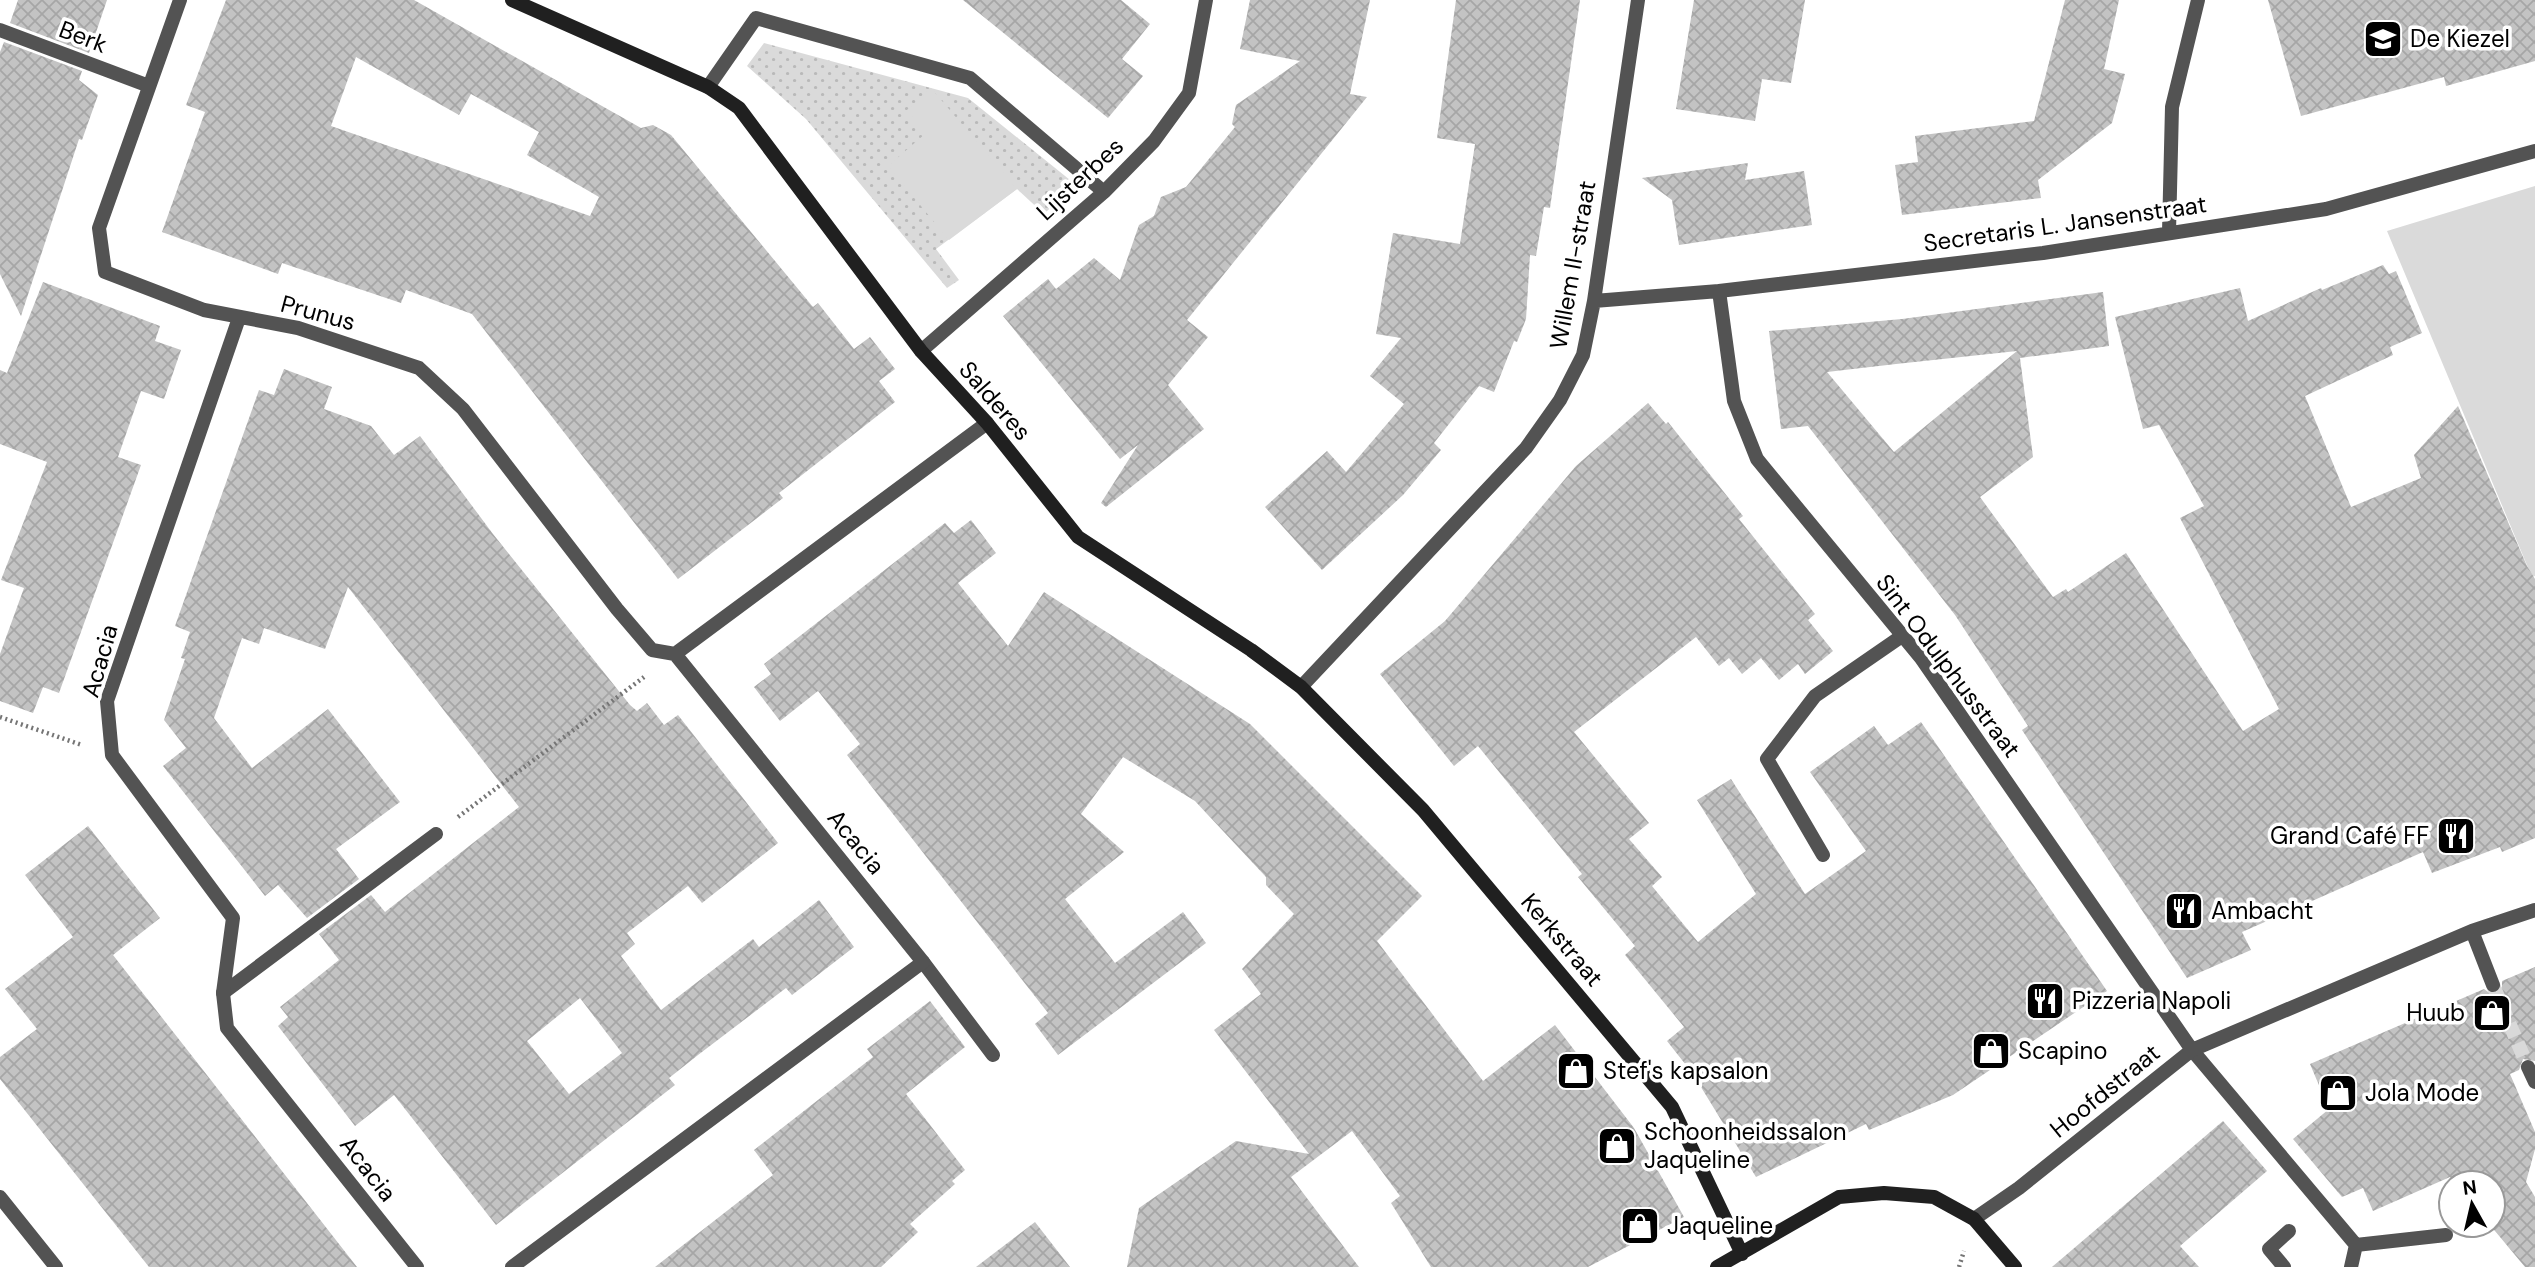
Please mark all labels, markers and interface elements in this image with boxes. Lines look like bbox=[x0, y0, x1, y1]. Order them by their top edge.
street label: Berk bbox=[55, 13, 112, 60]
school or university icon: De Kiezel bbox=[2362, 18, 2404, 60]
place label: De Kiezel bbox=[2410, 23, 2510, 54]
street label: Lijsterbes bbox=[1030, 130, 1130, 227]
street label: Willem II-straat bbox=[1542, 178, 1603, 351]
street label: Secretaris L. Jansenstraat bbox=[1921, 188, 2208, 259]
street label: Prunus bbox=[277, 288, 359, 337]
street label: Salderes bbox=[952, 355, 1038, 447]
street label: Sint Odulphusstraat bbox=[1869, 568, 2027, 764]
street label: Acacia bbox=[74, 621, 125, 701]
street label: Acacia bbox=[821, 803, 892, 880]
restaurant icon: Grand Café FF bbox=[2435, 815, 2477, 857]
place label: Grand Café FF bbox=[2270, 820, 2429, 851]
street label: Kerkstraat bbox=[1514, 887, 1610, 993]
restaurant icon: Ambacht bbox=[2163, 890, 2205, 932]
place label: Ambacht bbox=[2211, 895, 2313, 926]
restaurant icon: Pizzeria Napoli bbox=[2024, 980, 2066, 1022]
place label: Pizzeria Napoli bbox=[2072, 985, 2231, 1016]
shop icon: Huub bbox=[2471, 992, 2513, 1034]
place label: Huub bbox=[2406, 997, 2465, 1028]
shop icon: Scapino bbox=[1970, 1030, 2012, 1072]
place label: Scapino bbox=[2018, 1035, 2108, 1066]
street label: Hoofdstraat bbox=[2043, 1037, 2166, 1144]
shop icon: Stef's kapsalon bbox=[1555, 1050, 1597, 1092]
place label: Stef's kapsalon bbox=[1603, 1055, 1769, 1086]
shop icon: Jola Mode bbox=[2317, 1072, 2359, 1114]
place label: Jola Mode bbox=[2365, 1077, 2479, 1108]
place label: Schoonheidssalon Jaqueline bbox=[1644, 1116, 1846, 1175]
shop icon: Schoonheidssalon Jaqueline bbox=[1596, 1125, 1638, 1167]
street label: Acacia bbox=[333, 1130, 404, 1208]
north arrow bbox=[2437, 1169, 2507, 1239]
text: N bbox=[2461, 1174, 2478, 1201]
shop icon: Jaqueline bbox=[1619, 1205, 1661, 1247]
place label: Jaqueline bbox=[1667, 1210, 1773, 1241]

